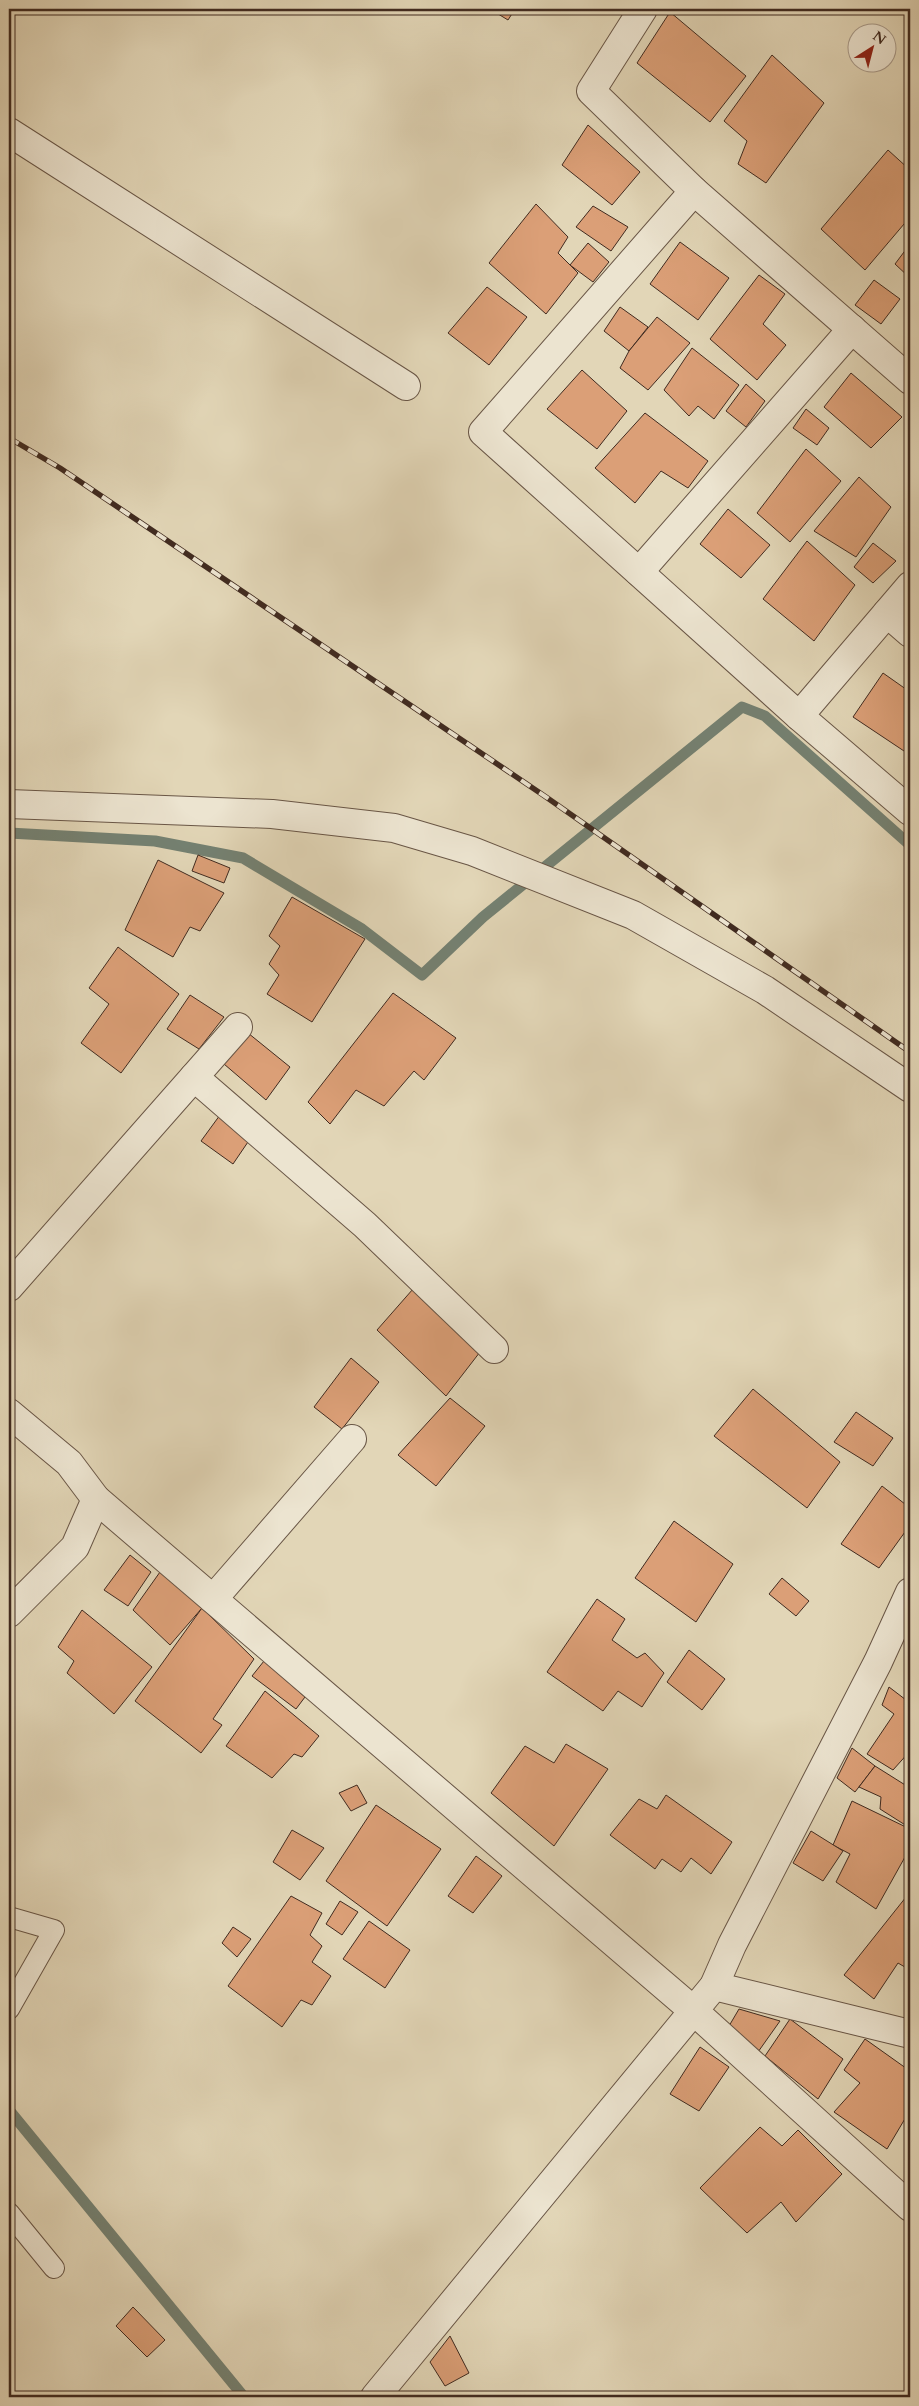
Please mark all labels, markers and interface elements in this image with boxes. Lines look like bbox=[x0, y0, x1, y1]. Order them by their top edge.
north arrow bbox=[846, 22, 896, 72]
text: N bbox=[869, 27, 890, 49]

